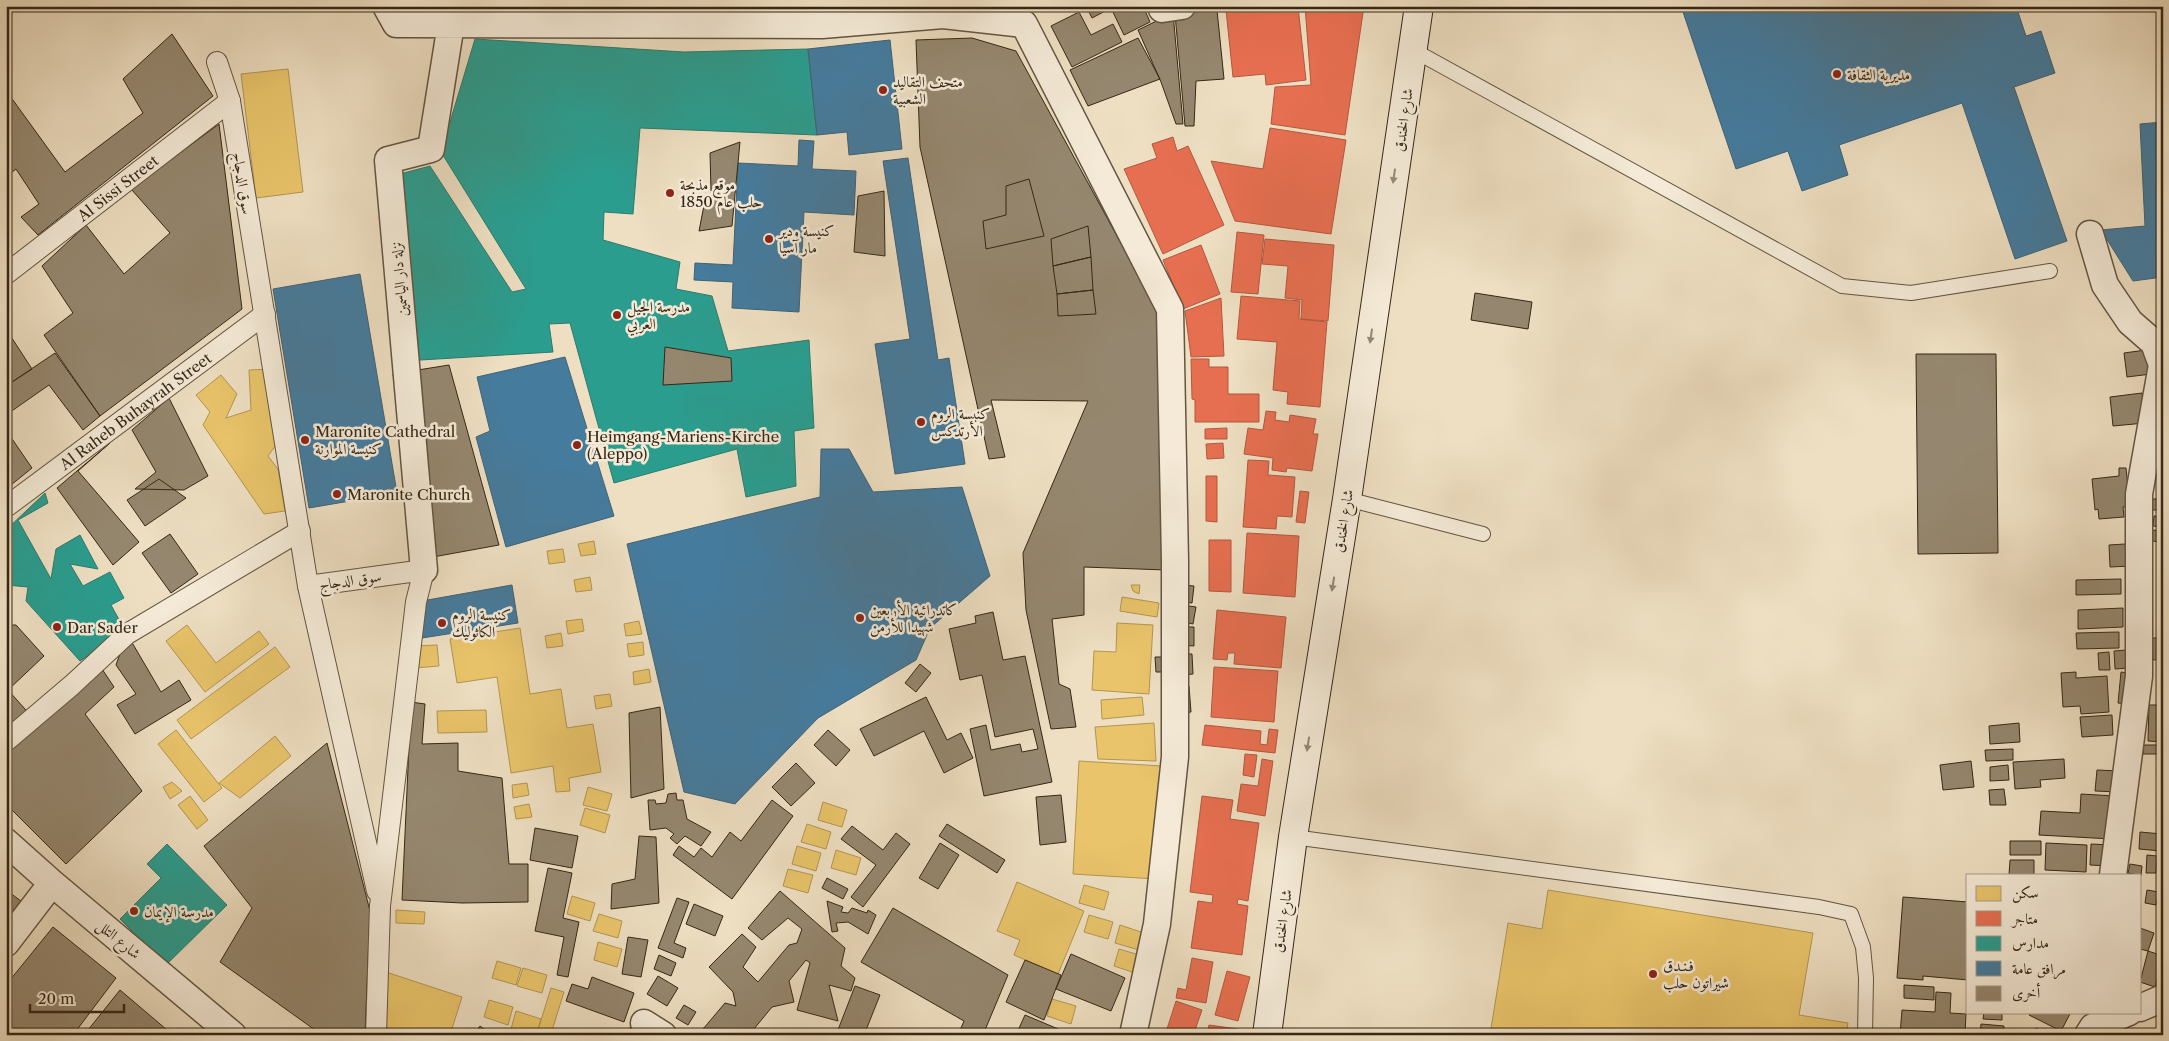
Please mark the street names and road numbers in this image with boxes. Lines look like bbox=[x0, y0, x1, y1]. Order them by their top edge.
street label: شارع الخندق bbox=[1389, 87, 1421, 153]
street label: Al Sissi Street bbox=[72, 150, 162, 226]
street label: سوق الدجاج bbox=[225, 150, 257, 216]
street label: نزلة دار الياسمين bbox=[386, 241, 412, 317]
street label: Al Raheb Buhayrah Street bbox=[55, 348, 215, 474]
street label: شارع الخندق bbox=[1329, 488, 1361, 555]
street label: سوق الدجاج bbox=[317, 566, 383, 598]
street label: شارع الخندق bbox=[1268, 888, 1300, 954]
street label: شارع التلل bbox=[91, 915, 145, 966]

